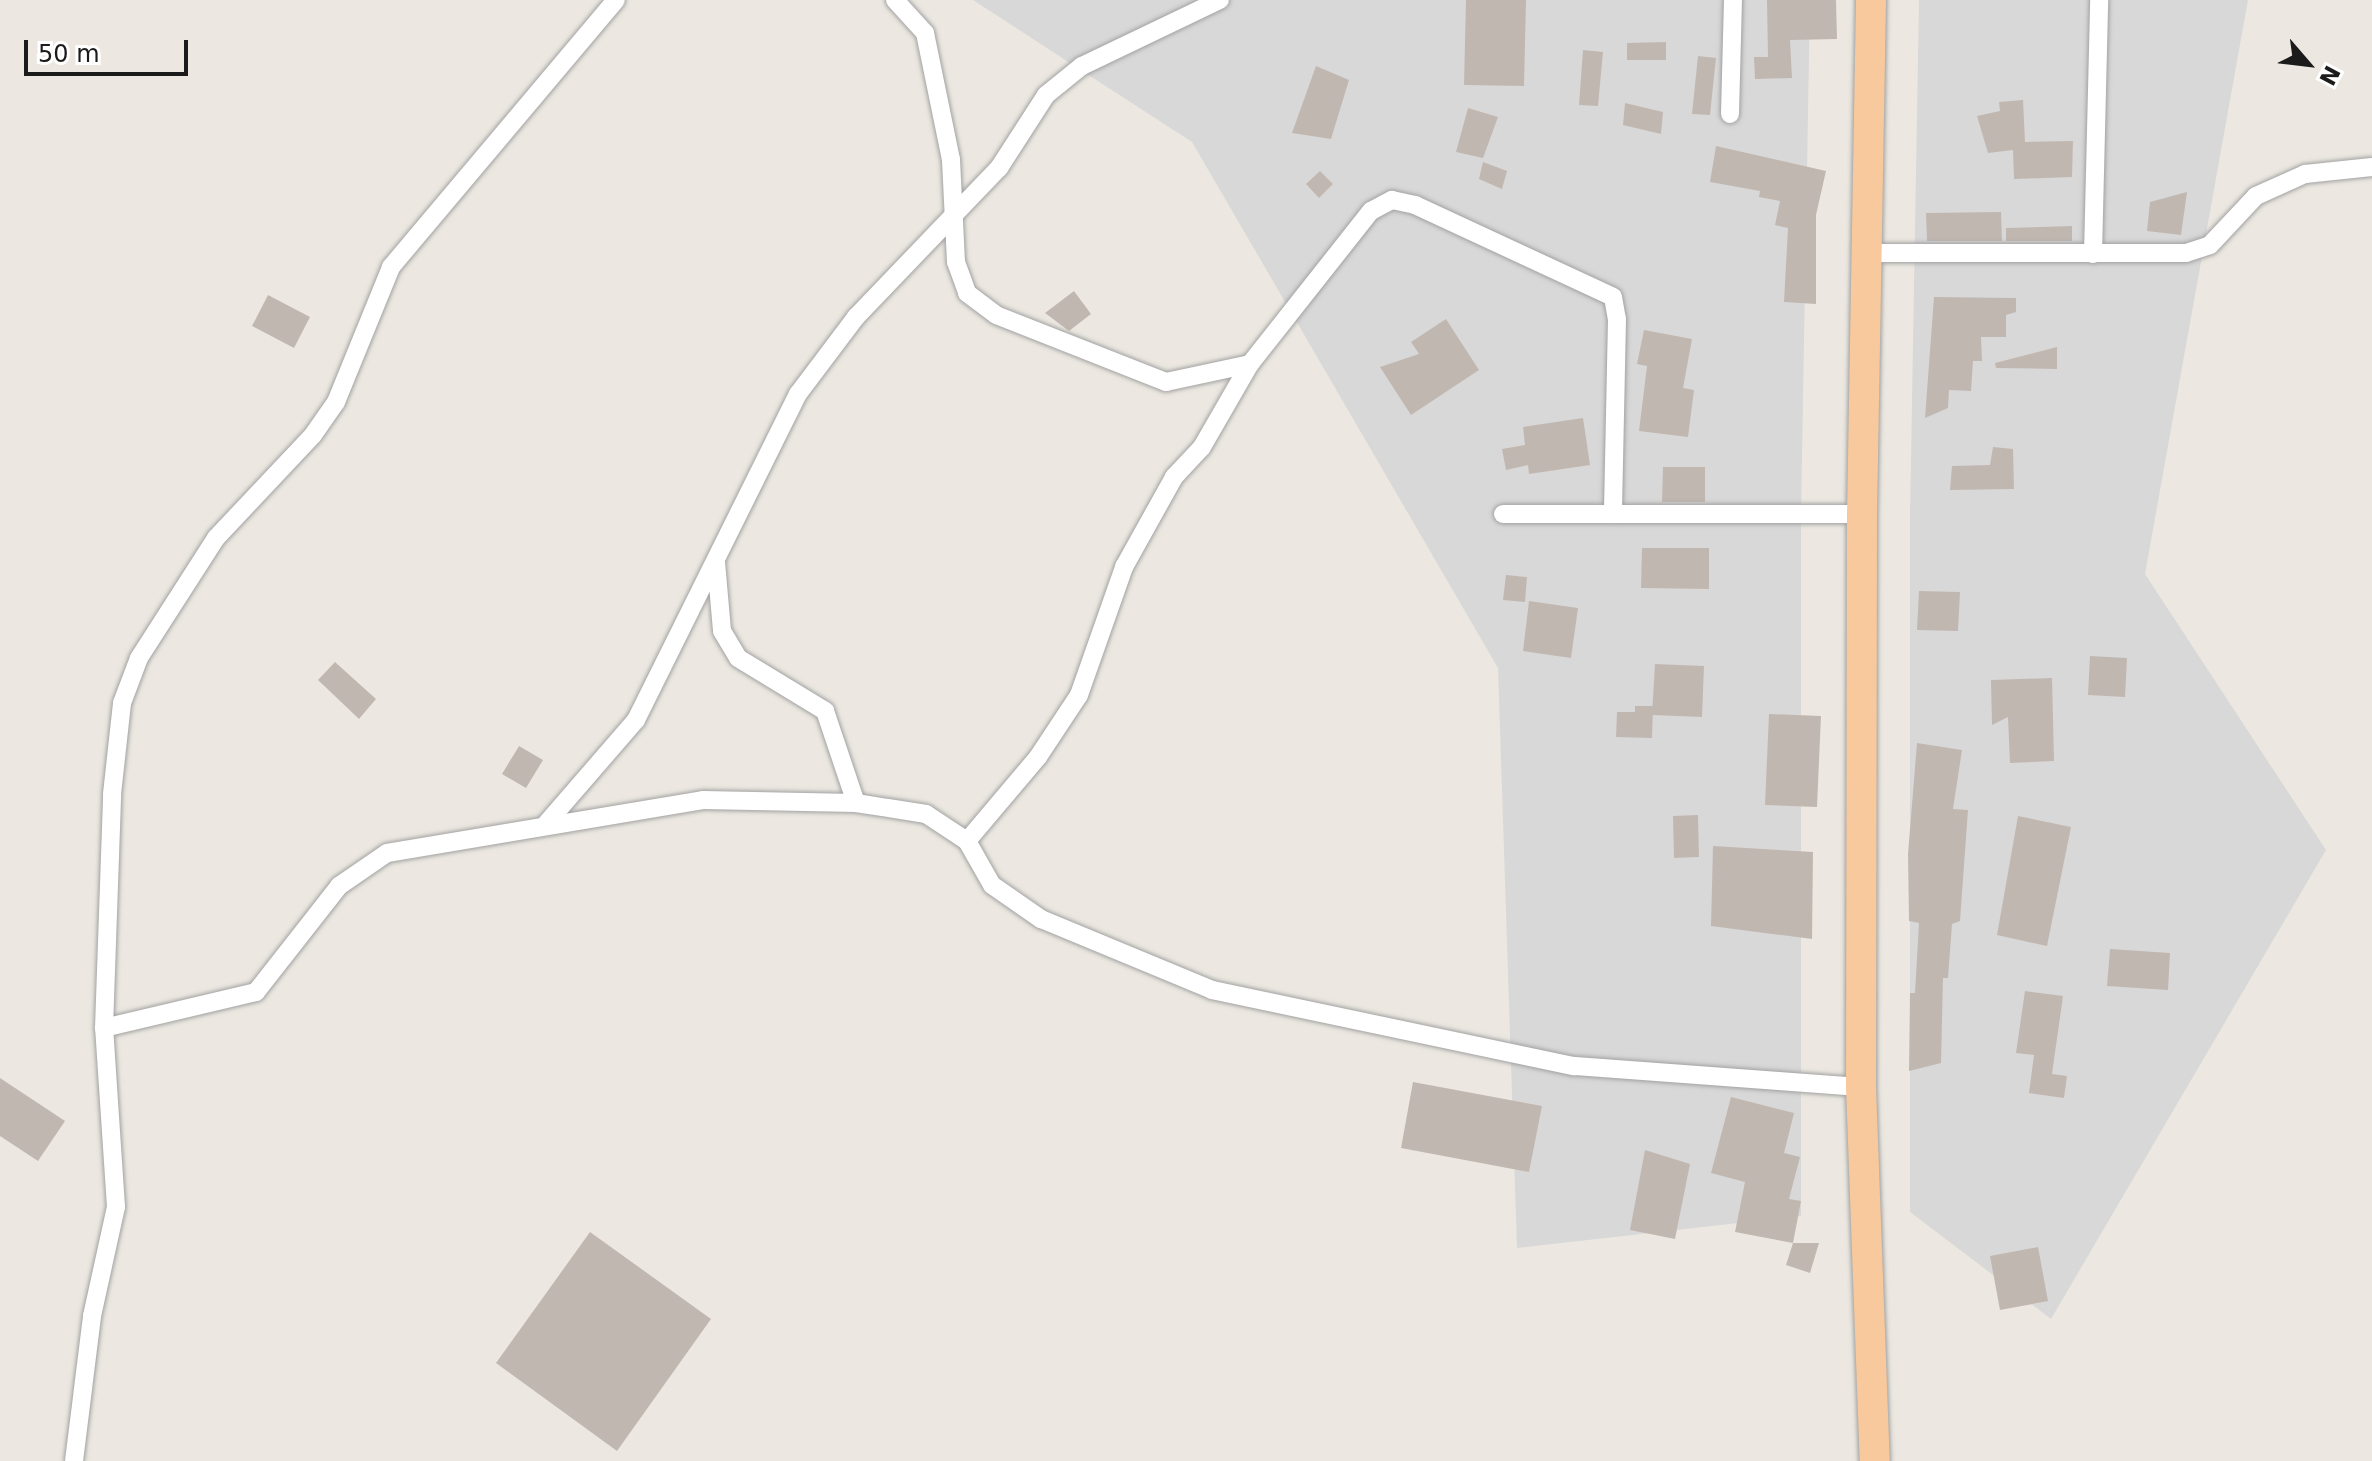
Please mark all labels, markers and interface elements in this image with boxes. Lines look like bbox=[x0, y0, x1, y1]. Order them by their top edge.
scale bar bbox=[28, 24, 192, 74]
north arrow bbox=[2268, 24, 2348, 104]
text: 50 m bbox=[38, 40, 100, 68]
text: N bbox=[2314, 61, 2345, 89]

